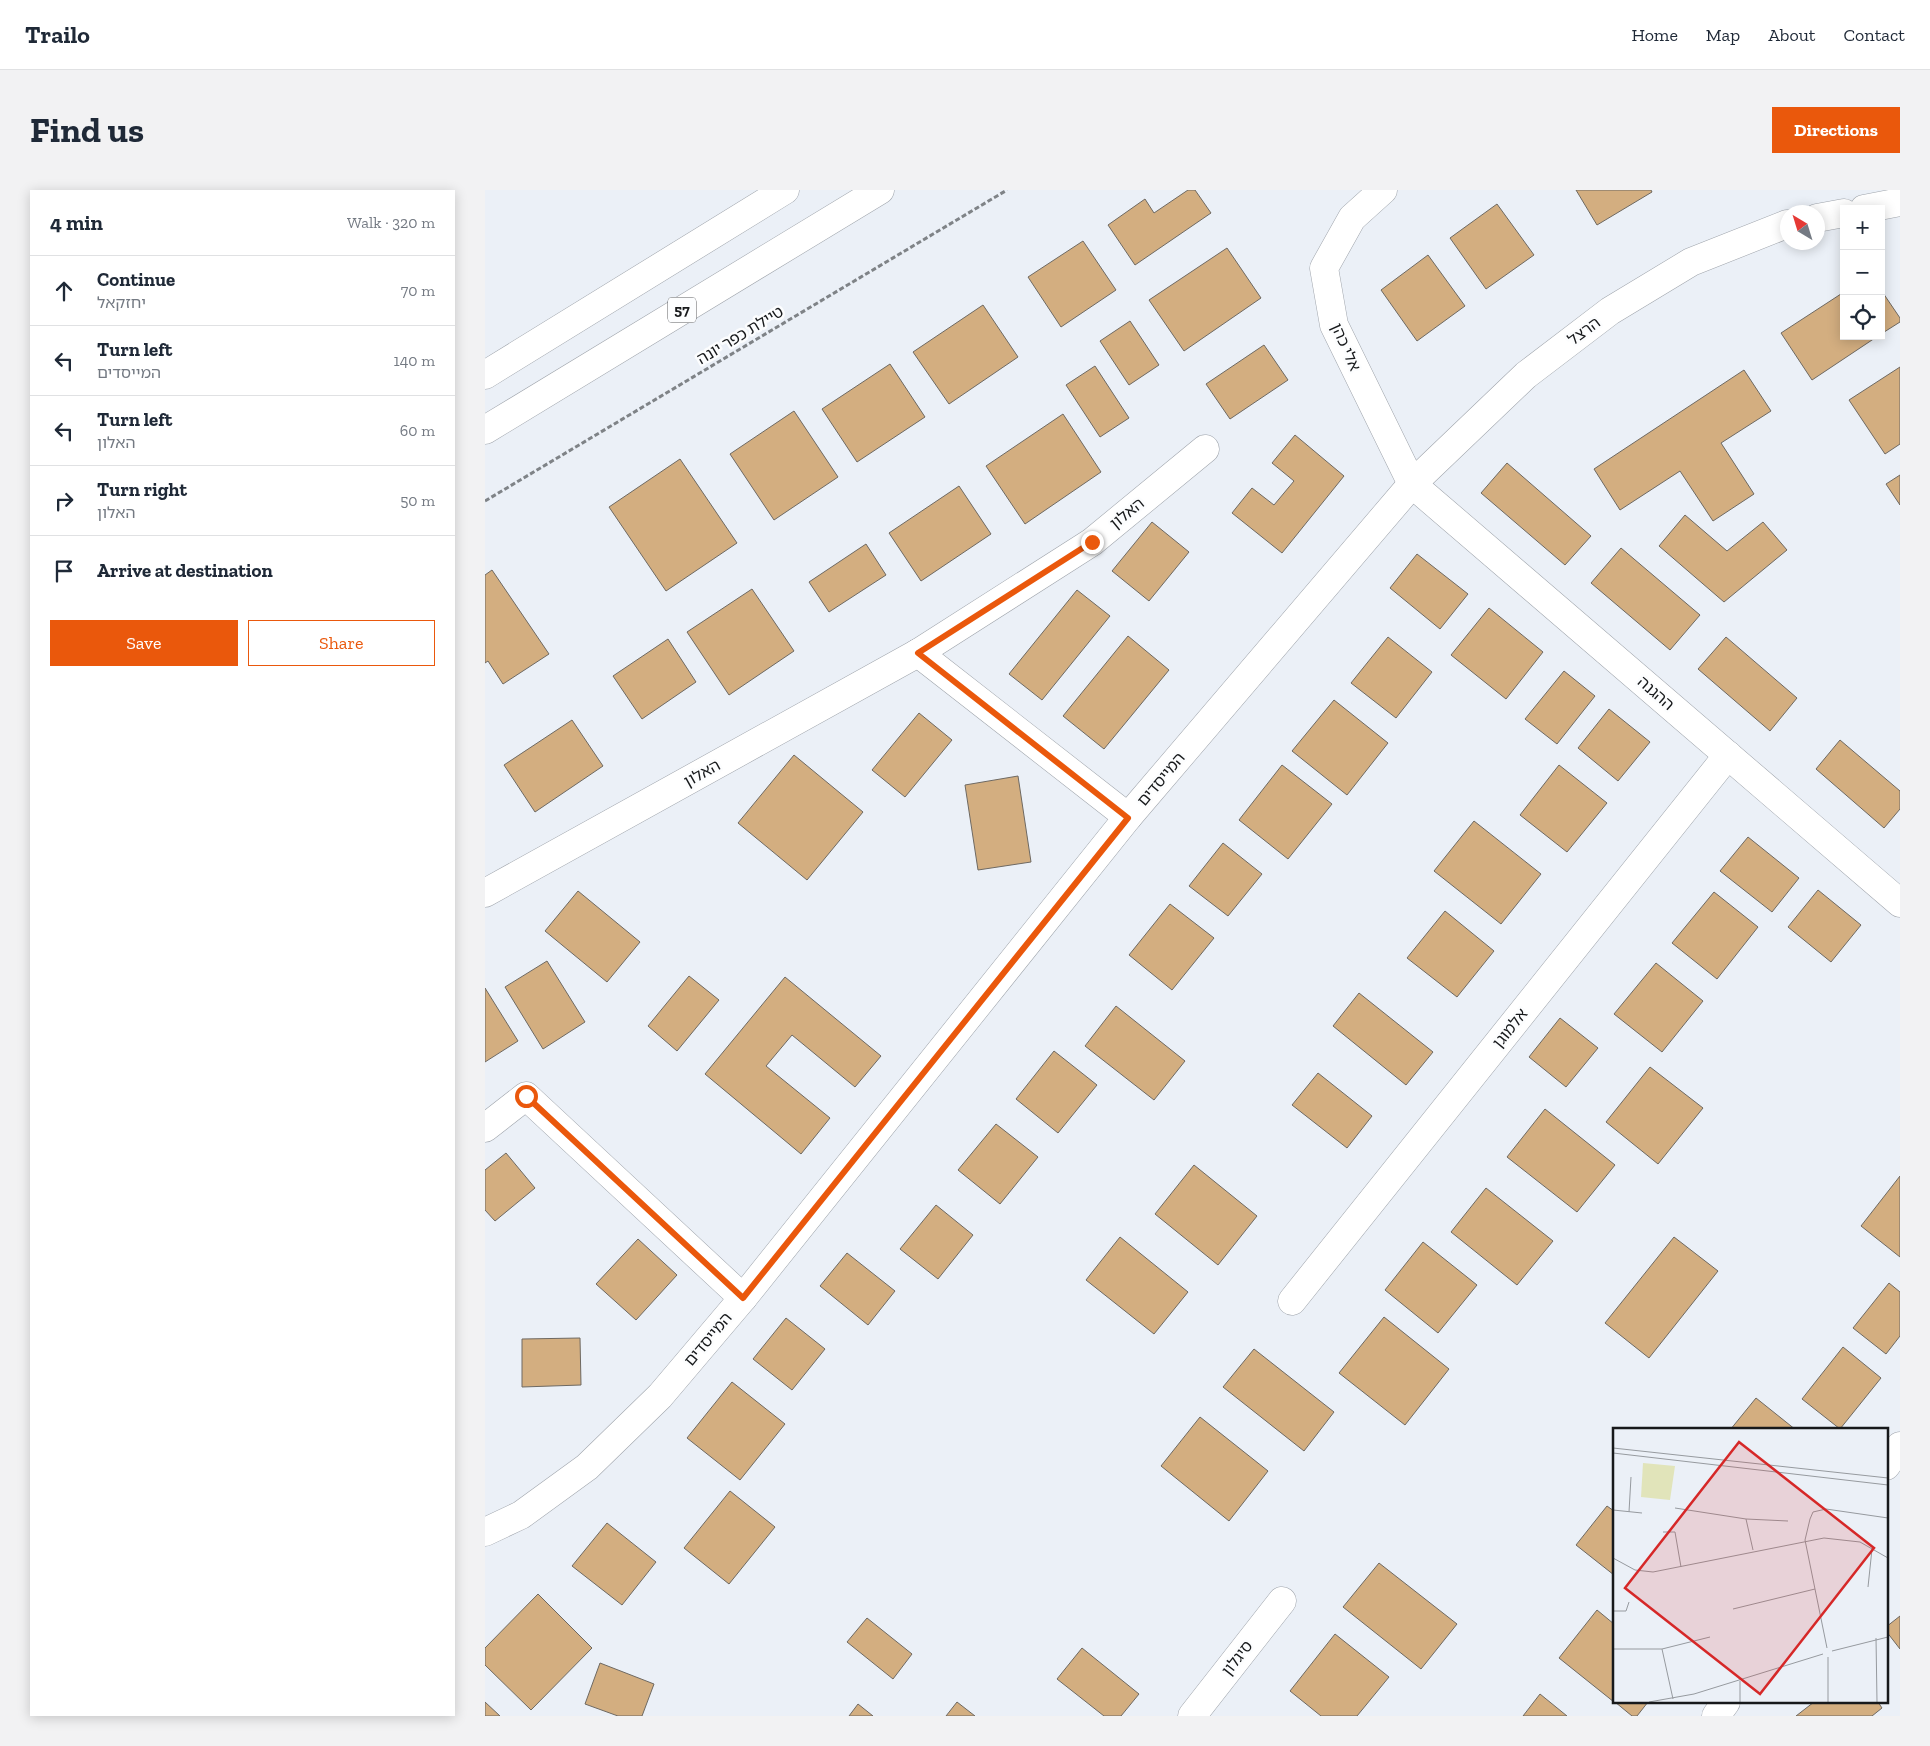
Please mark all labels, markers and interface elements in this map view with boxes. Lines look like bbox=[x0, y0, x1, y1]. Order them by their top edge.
text: Trailo bbox=[25, 20, 90, 49]
text: Home bbox=[1631, 24, 1678, 46]
text: Map bbox=[1706, 24, 1740, 46]
text: About bbox=[1768, 24, 1815, 46]
text: Contact bbox=[1843, 24, 1905, 46]
button: Directions bbox=[1772, 107, 1900, 153]
text: Find us bbox=[30, 109, 144, 151]
north arrow bbox=[1780, 205, 1825, 250]
map controls bbox=[1840, 205, 1885, 340]
button: + bbox=[1840, 205, 1885, 250]
text: 4 min bbox=[50, 210, 103, 235]
text: Walk · 320 m bbox=[347, 213, 435, 232]
button: − bbox=[1840, 250, 1885, 295]
text: Continue bbox=[97, 268, 175, 291]
icon: ahead bbox=[50, 277, 78, 305]
text: 70 m bbox=[401, 281, 435, 300]
text: יחזקאל bbox=[97, 293, 146, 312]
button: locate bbox=[1840, 295, 1885, 340]
road number: 57 bbox=[668, 298, 696, 322]
street label: טיילת כפר יונה bbox=[693, 302, 787, 368]
street label: הרצל bbox=[1564, 313, 1604, 349]
street label: אלי כהן bbox=[1327, 320, 1365, 374]
text: Turn left bbox=[97, 338, 172, 361]
icon: left bbox=[50, 347, 78, 375]
text: 140 m bbox=[394, 351, 435, 370]
text: המייסדים bbox=[97, 363, 161, 382]
text: Turn left bbox=[97, 408, 172, 431]
icon: left bbox=[50, 417, 78, 445]
text: 60 m bbox=[400, 421, 435, 440]
text: האלון bbox=[97, 433, 135, 452]
text: Turn right bbox=[97, 478, 187, 501]
icon: right bbox=[50, 487, 78, 515]
text: 50 m bbox=[400, 491, 435, 510]
street label: האלון bbox=[1106, 494, 1148, 532]
text: האלון bbox=[97, 503, 135, 522]
route end bbox=[1081, 531, 1104, 554]
icon: arrive bbox=[50, 557, 78, 585]
text: Arrive at destination bbox=[97, 559, 273, 582]
button: Save bbox=[50, 620, 238, 666]
button: Share bbox=[248, 620, 435, 666]
street label: ההגנה bbox=[1634, 672, 1678, 714]
street label: המייסדים bbox=[1133, 748, 1189, 810]
street label: האלון bbox=[681, 755, 723, 791]
street label: אלמוגן bbox=[1488, 1005, 1532, 1051]
route start bbox=[515, 1085, 538, 1108]
street label: המייסדים bbox=[680, 1308, 736, 1370]
inset map bbox=[1613, 1428, 1887, 1704]
street label: סיגלון bbox=[1217, 1637, 1257, 1679]

